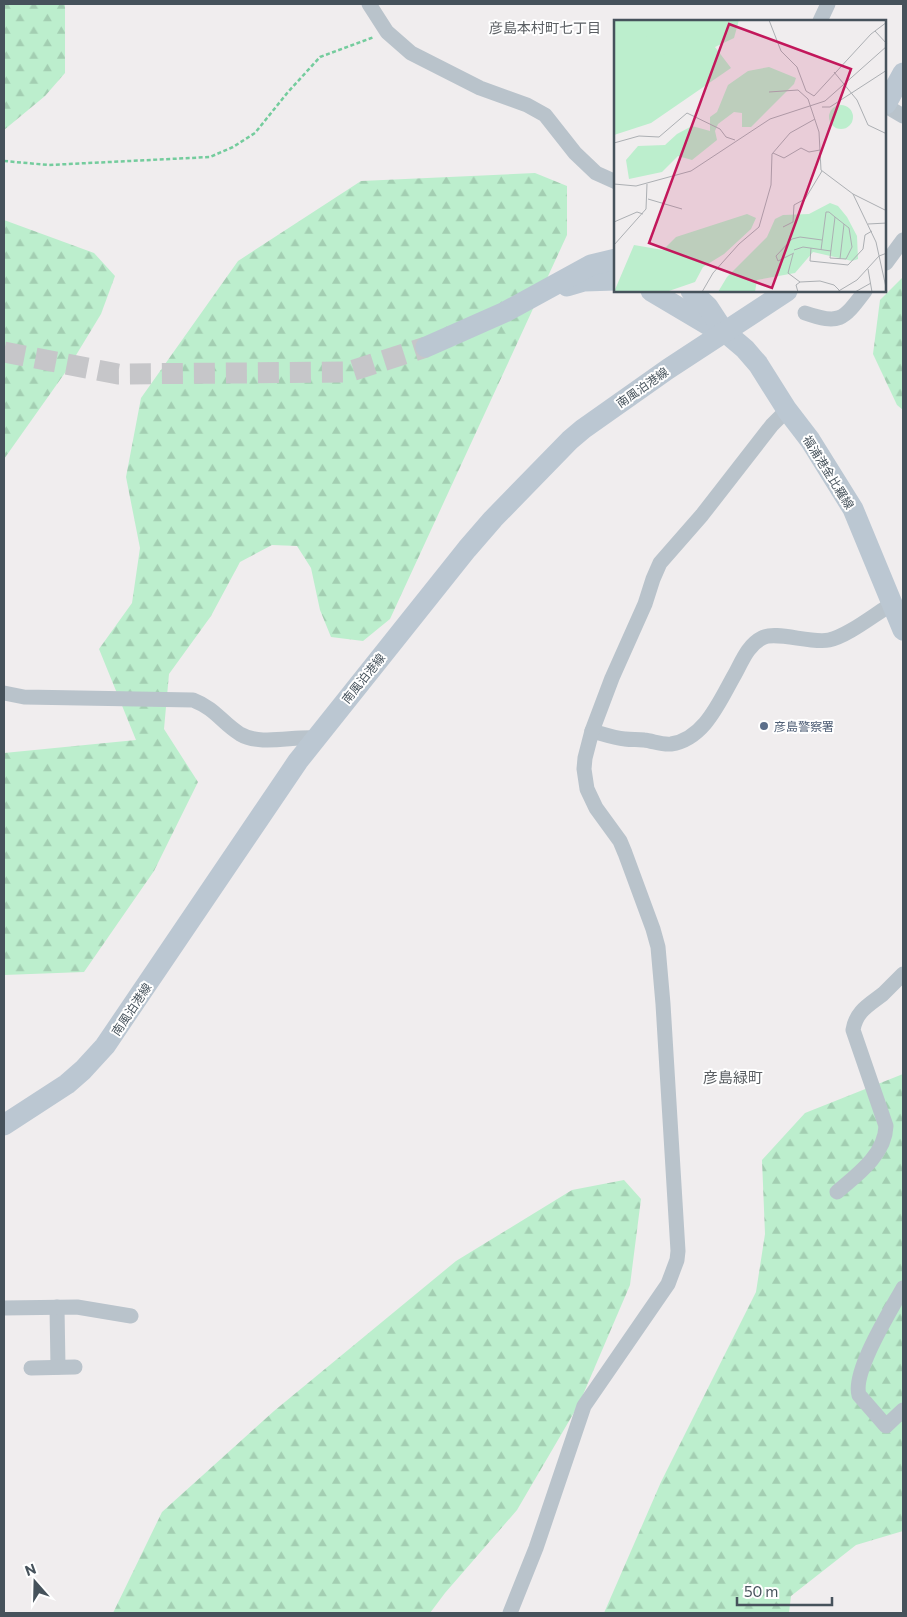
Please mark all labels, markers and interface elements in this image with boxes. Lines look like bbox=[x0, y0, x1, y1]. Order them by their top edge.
district label: 彦島本村町七丁目 bbox=[489, 19, 601, 36]
inset map bbox=[614, 20, 887, 292]
street label: 南風泊港線 bbox=[613, 364, 671, 410]
street label: 福浦港金比羅線 bbox=[801, 433, 857, 511]
street label: 南風泊港線 bbox=[339, 650, 387, 706]
place label: 彦島警察署 bbox=[774, 719, 834, 733]
marker: 彦島警察署 bbox=[758, 720, 770, 732]
street label: 南風泊港線 bbox=[108, 980, 154, 1038]
district label: 彦島緑町 bbox=[703, 1068, 763, 1086]
north arrow bbox=[10, 1557, 60, 1607]
text: N bbox=[23, 1560, 38, 1579]
scale bar bbox=[737, 1574, 832, 1606]
text: 50 m bbox=[744, 1582, 778, 1600]

